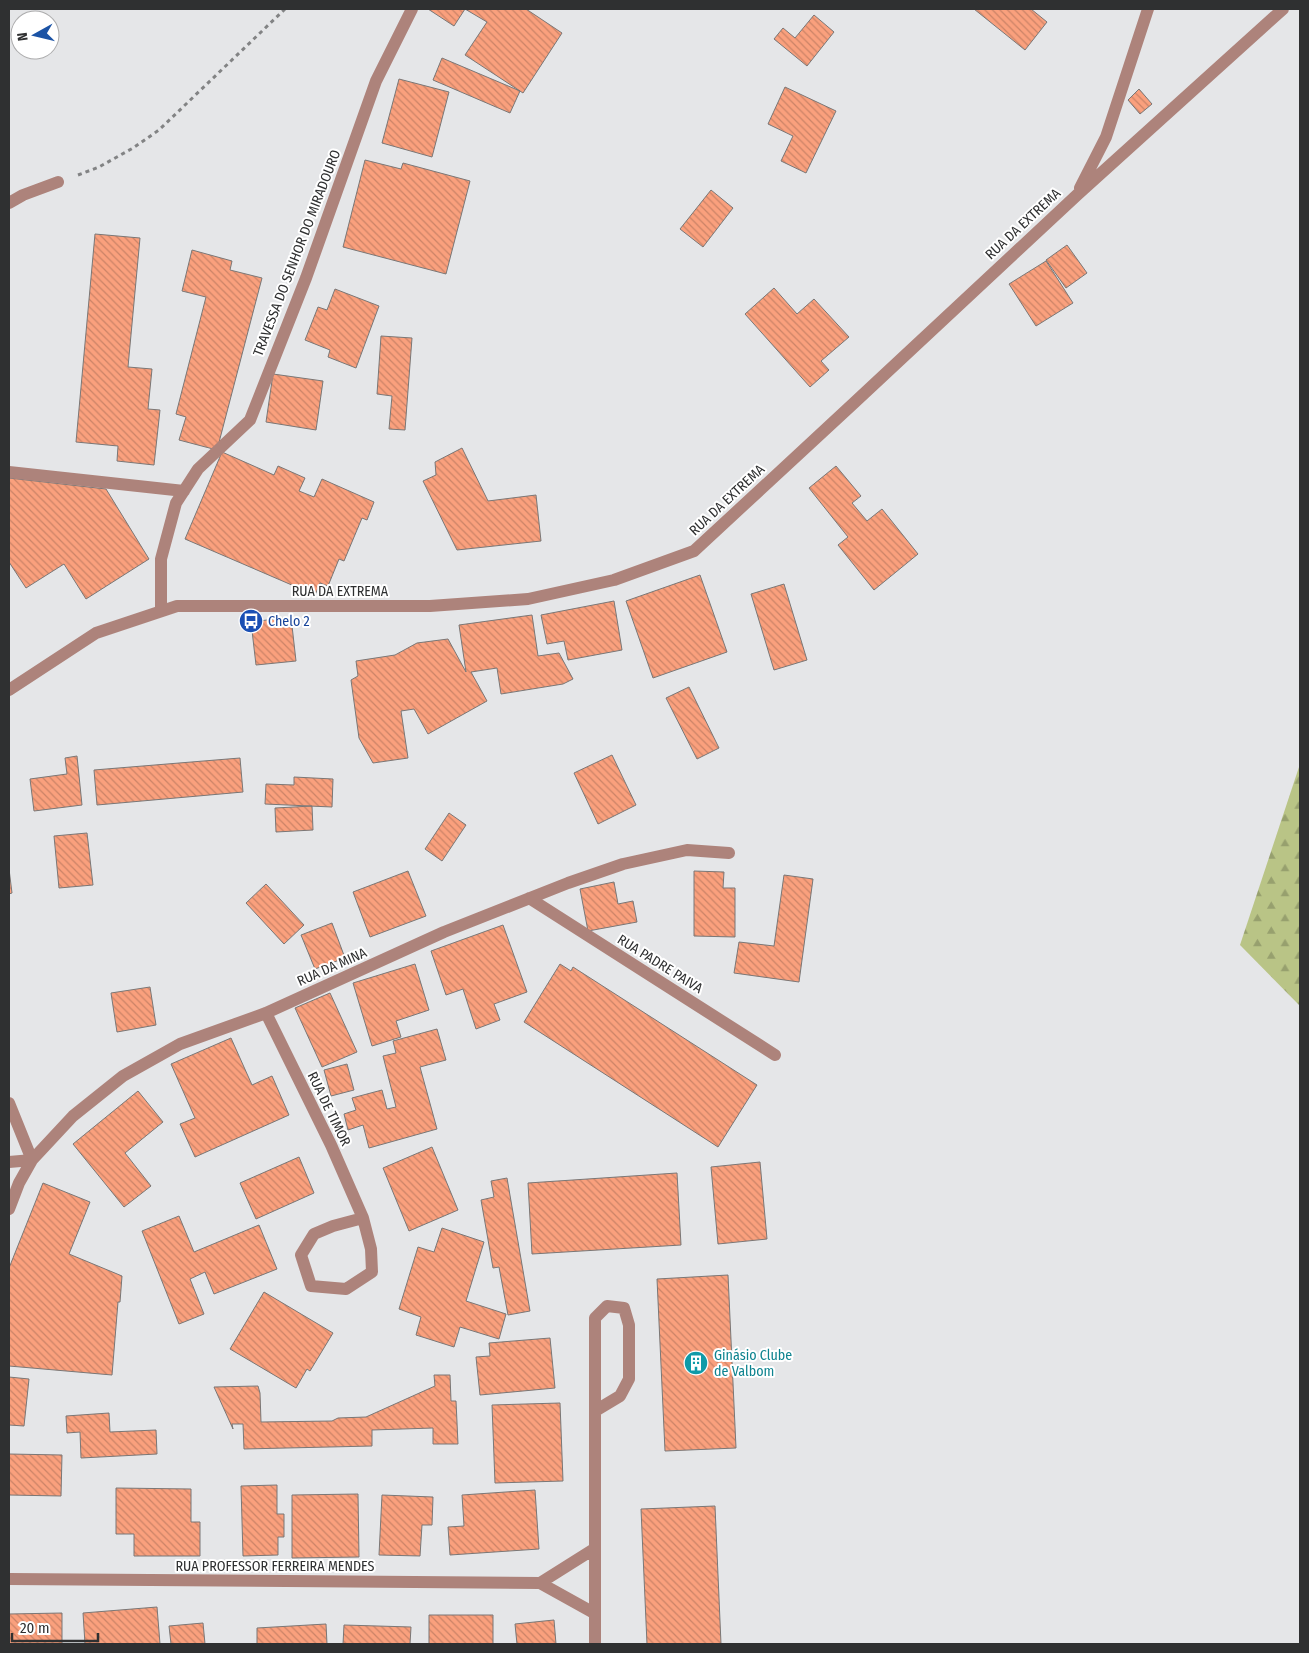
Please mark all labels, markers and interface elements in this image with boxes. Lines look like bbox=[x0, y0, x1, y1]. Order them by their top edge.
north arrow bbox=[10, 10, 60, 60]
text: N bbox=[14, 31, 32, 42]
street label: TRAVESSA DO SENHOR DO MIRADOURO bbox=[250, 147, 344, 359]
street label: RUA DA EXTREMA bbox=[982, 185, 1064, 263]
street label: RUA DA EXTREMA bbox=[686, 461, 768, 539]
street label: RUA DA EXTREMA bbox=[292, 583, 389, 600]
bus stop icon: Chelo 2 bbox=[238, 608, 264, 634]
place label: Chelo 2 bbox=[268, 613, 310, 630]
street label: RUA PADRE PAIVA bbox=[614, 931, 706, 997]
street label: RUA DA MINA bbox=[295, 944, 370, 990]
street label: RUA DE TIMOR bbox=[304, 1069, 354, 1149]
place label: Ginásio Clube de Valbom bbox=[714, 1347, 792, 1380]
building icon: Ginásio Clube de Valbom bbox=[683, 1350, 709, 1376]
street label: RUA PROFESSOR FERREIRA MENDES bbox=[176, 1558, 374, 1575]
scale bar bbox=[12, 1610, 99, 1642]
text: 20 m bbox=[20, 1619, 50, 1637]

